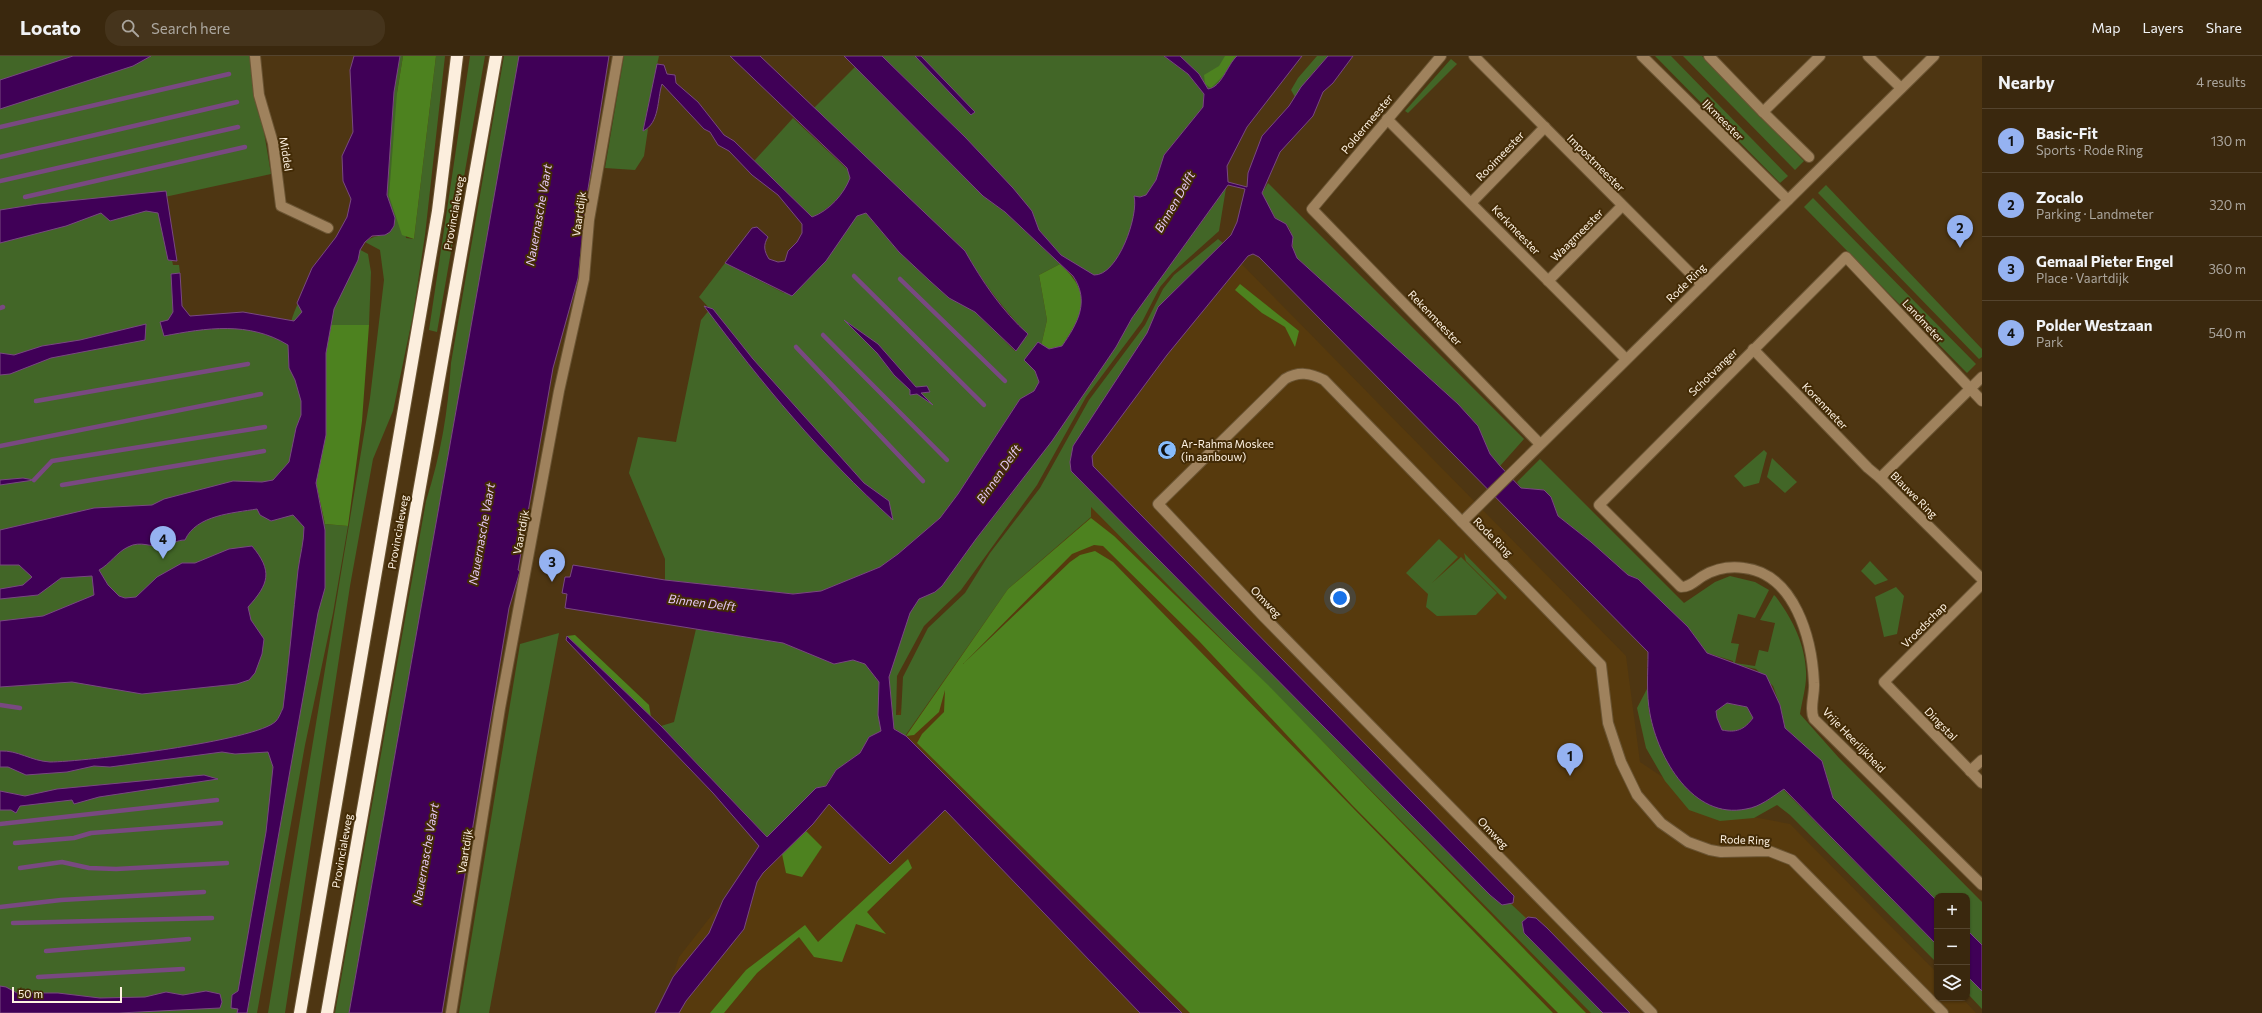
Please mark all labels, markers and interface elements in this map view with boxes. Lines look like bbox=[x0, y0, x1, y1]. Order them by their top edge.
search box bbox=[105, 10, 385, 46]
text: Locato bbox=[20, 16, 81, 39]
icon: search bbox=[119, 17, 141, 39]
text: Search here bbox=[151, 19, 230, 37]
text: Map bbox=[2092, 19, 2120, 36]
text: Layers bbox=[2142, 19, 2184, 36]
text: Share bbox=[2206, 19, 2242, 36]
text: Nearby bbox=[1998, 72, 2055, 93]
text: 4 results bbox=[2196, 74, 2246, 90]
street label: Poldermeester bbox=[1338, 91, 1396, 156]
street label: IJkmeester bbox=[1699, 96, 1747, 144]
text: Basic-Fit bbox=[2036, 124, 2098, 142]
street label: Rooimeester bbox=[1473, 128, 1527, 183]
street label: Impostmeester bbox=[1565, 131, 1628, 195]
text: 1 bbox=[2008, 133, 2014, 149]
text: 130 m bbox=[2211, 133, 2246, 149]
street label: Middel bbox=[277, 136, 296, 172]
text: Sports · Rode Ring bbox=[2036, 142, 2143, 158]
water label: Nauernasche Vaart bbox=[522, 162, 554, 267]
water label: Binnen Delft bbox=[1151, 168, 1198, 234]
street label: Provincialeweg bbox=[441, 175, 466, 251]
text: Zocalo bbox=[2036, 188, 2084, 206]
street label: Vaartdijk bbox=[569, 191, 588, 237]
text: 2 bbox=[2007, 197, 2015, 213]
text: 320 m bbox=[2209, 197, 2246, 213]
street label: Kerkmeester bbox=[1489, 202, 1544, 258]
street label: Waagmeester bbox=[1548, 205, 1606, 264]
text: Parking · Landmeter bbox=[2036, 206, 2154, 222]
pin: 2 bbox=[1947, 215, 1973, 248]
text: Gemaal Pieter Engel bbox=[2036, 252, 2173, 270]
street label: Rode Ring bbox=[1663, 260, 1708, 305]
text: 3 bbox=[2007, 261, 2015, 277]
text: 360 m bbox=[2208, 261, 2246, 277]
text: Place · Vaartdijk bbox=[2036, 270, 2129, 286]
street label: Rekenmeester bbox=[1406, 287, 1465, 348]
street label: Landmeter bbox=[1900, 296, 1947, 346]
text: Polder Westzaan bbox=[2036, 316, 2152, 334]
text: 4 bbox=[2007, 325, 2015, 341]
text: 540 m bbox=[2208, 325, 2246, 341]
text: Park bbox=[2036, 334, 2063, 350]
street label: Schotvanger bbox=[1686, 345, 1740, 398]
street label: Korenmeter bbox=[1800, 380, 1851, 432]
place label: Ar-Rahma Moskee (in aanbouw) bbox=[1181, 437, 1274, 463]
mosque icon: Ar-Rahma Moskee (in aanbouw) bbox=[1156, 439, 1178, 461]
water label: Binnen Delft bbox=[973, 441, 1024, 505]
street label: Blauwe Ring bbox=[1888, 469, 1940, 521]
water label: Nauernasche Vaart bbox=[465, 481, 497, 586]
street label: Provincialeweg bbox=[385, 494, 410, 570]
street label: Vaartdijk bbox=[510, 508, 531, 555]
street label: Rode Ring bbox=[1471, 514, 1516, 559]
pin: 4 bbox=[150, 526, 176, 559]
pin: 3 bbox=[539, 549, 565, 582]
street label: Omweg bbox=[1248, 583, 1285, 620]
your location bbox=[1330, 588, 1350, 608]
water label: Binnen Delft bbox=[668, 591, 738, 613]
street label: Vroedschap bbox=[1898, 599, 1949, 650]
street label: Dingstal bbox=[1922, 704, 1960, 743]
street label: Vrije Heerlijkheid bbox=[1820, 705, 1889, 775]
pin: 1 bbox=[1557, 743, 1583, 776]
water label: Nauernasche Vaart bbox=[409, 801, 441, 906]
street label: Provincialeweg bbox=[329, 813, 354, 889]
street label: Omweg bbox=[1475, 814, 1512, 851]
street label: Vaartdijk bbox=[455, 828, 474, 874]
street label: Rode Ring bbox=[1720, 832, 1770, 847]
map controls bbox=[1934, 893, 1970, 1001]
button: + bbox=[1934, 893, 1970, 929]
button: − bbox=[1934, 929, 1970, 965]
button: layers bbox=[1934, 965, 1970, 1001]
scale bar bbox=[12, 985, 122, 1004]
text: 50 m bbox=[18, 987, 43, 1000]

